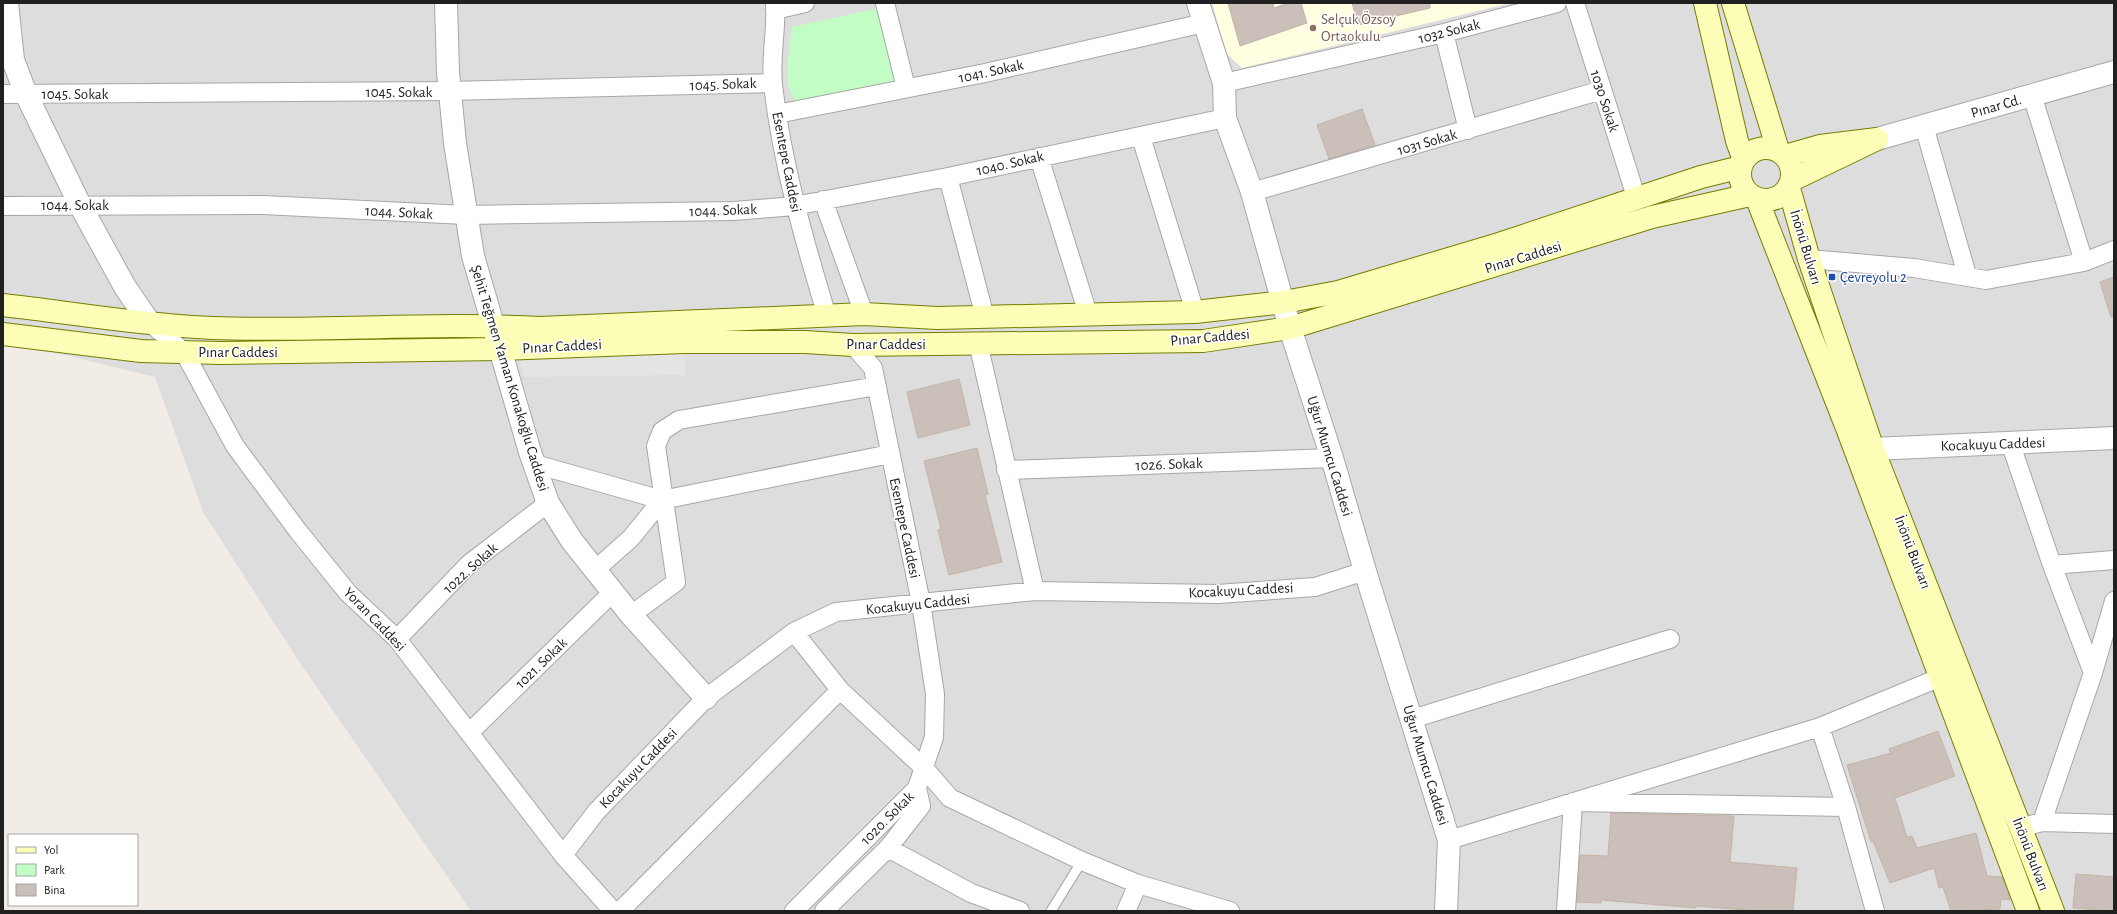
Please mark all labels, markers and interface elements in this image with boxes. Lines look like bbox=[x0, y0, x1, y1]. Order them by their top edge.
place label: Selçuk Özsoy Ortaokulu bbox=[1321, 10, 1397, 44]
street label: 1032 Sokak bbox=[1417, 17, 1482, 46]
marker: Selçuk Özsoy Ortaokulu bbox=[1308, 23, 1318, 33]
street label: 1041. Sokak bbox=[957, 57, 1025, 86]
street label: 1030 Sokak bbox=[1587, 68, 1622, 134]
street label: 1045. Sokak bbox=[689, 76, 757, 93]
street label: 1045. Sokak bbox=[366, 85, 433, 100]
street label: 1045. Sokak bbox=[42, 87, 109, 102]
street label: Pınar Cd. bbox=[1969, 92, 2023, 121]
street label: Esentepe Caddesi bbox=[769, 110, 804, 214]
street label: 1031 Sokak bbox=[1396, 127, 1459, 158]
street label: 1040. Sokak bbox=[975, 148, 1045, 179]
street label: 1044. Sokak bbox=[41, 198, 109, 213]
street label: 1044. Sokak bbox=[689, 202, 757, 219]
street label: 1044. Sokak bbox=[365, 203, 433, 222]
street label: İnönü Bulvarı bbox=[1787, 207, 1826, 286]
street label: Pınar Caddesi bbox=[1483, 239, 1563, 276]
street label: Şehit Teğmen Yaman Konakoğlu Caddesi bbox=[468, 263, 551, 493]
place label: Çevreyolu 2 bbox=[1840, 270, 1907, 285]
marker: Çevreyolu 2 bbox=[1827, 272, 1837, 282]
street label: Pınar Caddesi bbox=[1170, 327, 1250, 348]
street label: Pınar Caddesi bbox=[522, 337, 602, 356]
street label: Pınar Caddesi bbox=[846, 337, 926, 352]
street label: Pınar Caddesi bbox=[198, 345, 278, 360]
street label: Uğur Mumcu Caddesi bbox=[1304, 394, 1355, 518]
street label: Kocakuyu Caddesi bbox=[1940, 435, 2046, 454]
street label: 1026. Sokak bbox=[1135, 456, 1203, 473]
street label: Esentepe Caddesi bbox=[887, 477, 922, 580]
street label: İnönü Bulvarı bbox=[1892, 513, 1935, 591]
street label: 1022. Sokak bbox=[440, 540, 500, 596]
street label: Kocakuyu Caddesi bbox=[1188, 580, 1294, 601]
street label: Yoran Caddesi bbox=[341, 585, 409, 654]
street label: Kocakuyu Caddesi bbox=[865, 592, 971, 617]
street label: 1021. Sokak bbox=[513, 635, 570, 691]
street label: Uğur Mumcu Caddesi bbox=[1400, 703, 1451, 827]
street label: Kocakuyu Caddesi bbox=[597, 725, 680, 811]
street label: 1020. Sokak bbox=[858, 789, 917, 848]
street label: İnönü Bulvarı bbox=[2010, 815, 2053, 893]
legend bbox=[8, 834, 138, 906]
text: Yol bbox=[44, 844, 58, 856]
text: Park bbox=[44, 864, 65, 876]
text: Bina bbox=[44, 884, 66, 896]

